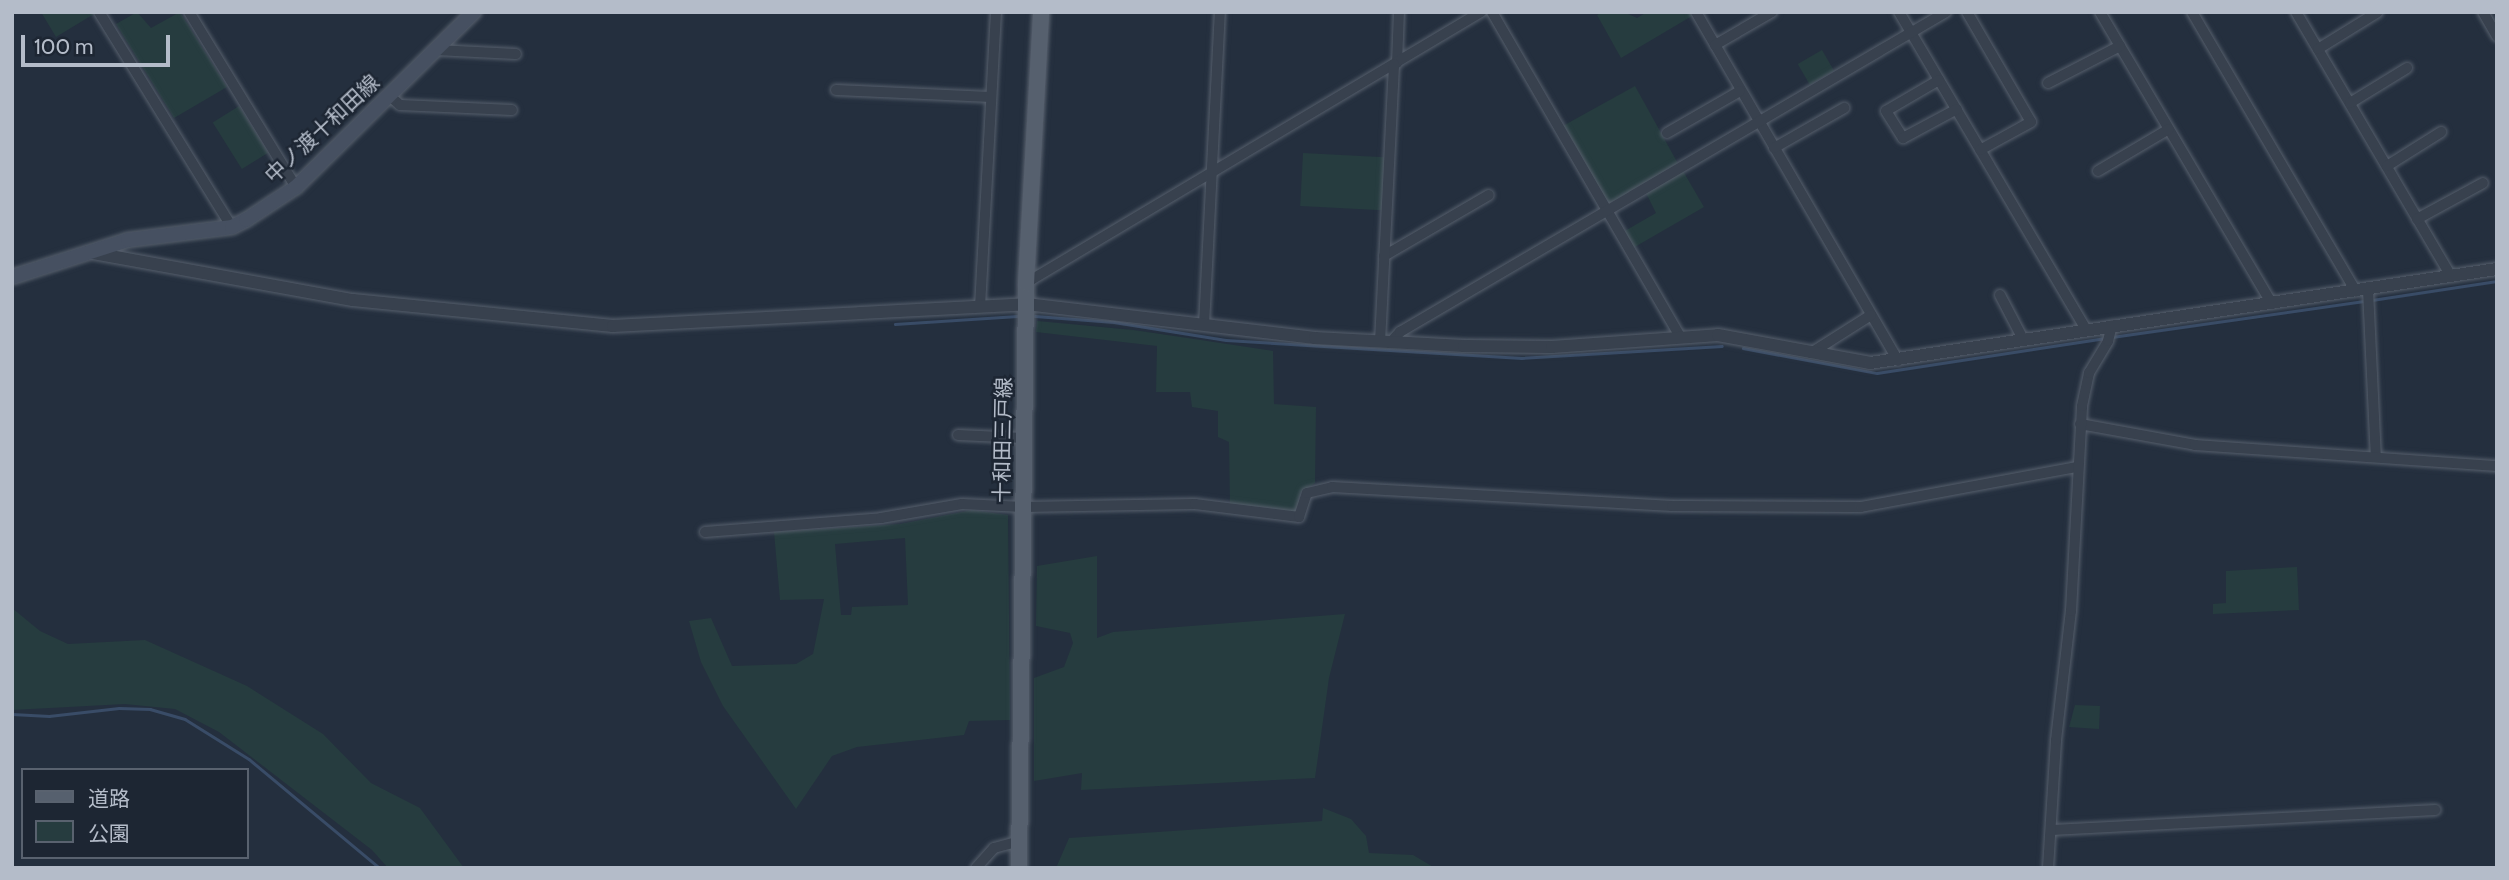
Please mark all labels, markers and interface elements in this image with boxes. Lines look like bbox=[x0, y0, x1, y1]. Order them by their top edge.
scale bar bbox=[24, 21, 173, 65]
text: 100 m bbox=[34, 34, 93, 59]
street label: 中ノ渡十和田線 bbox=[260, 70, 384, 188]
street label: 十和田三戸線 bbox=[989, 377, 1017, 503]
legend bbox=[21, 768, 248, 859]
text: 道路 bbox=[88, 786, 130, 811]
text: 公園 bbox=[88, 821, 130, 846]

